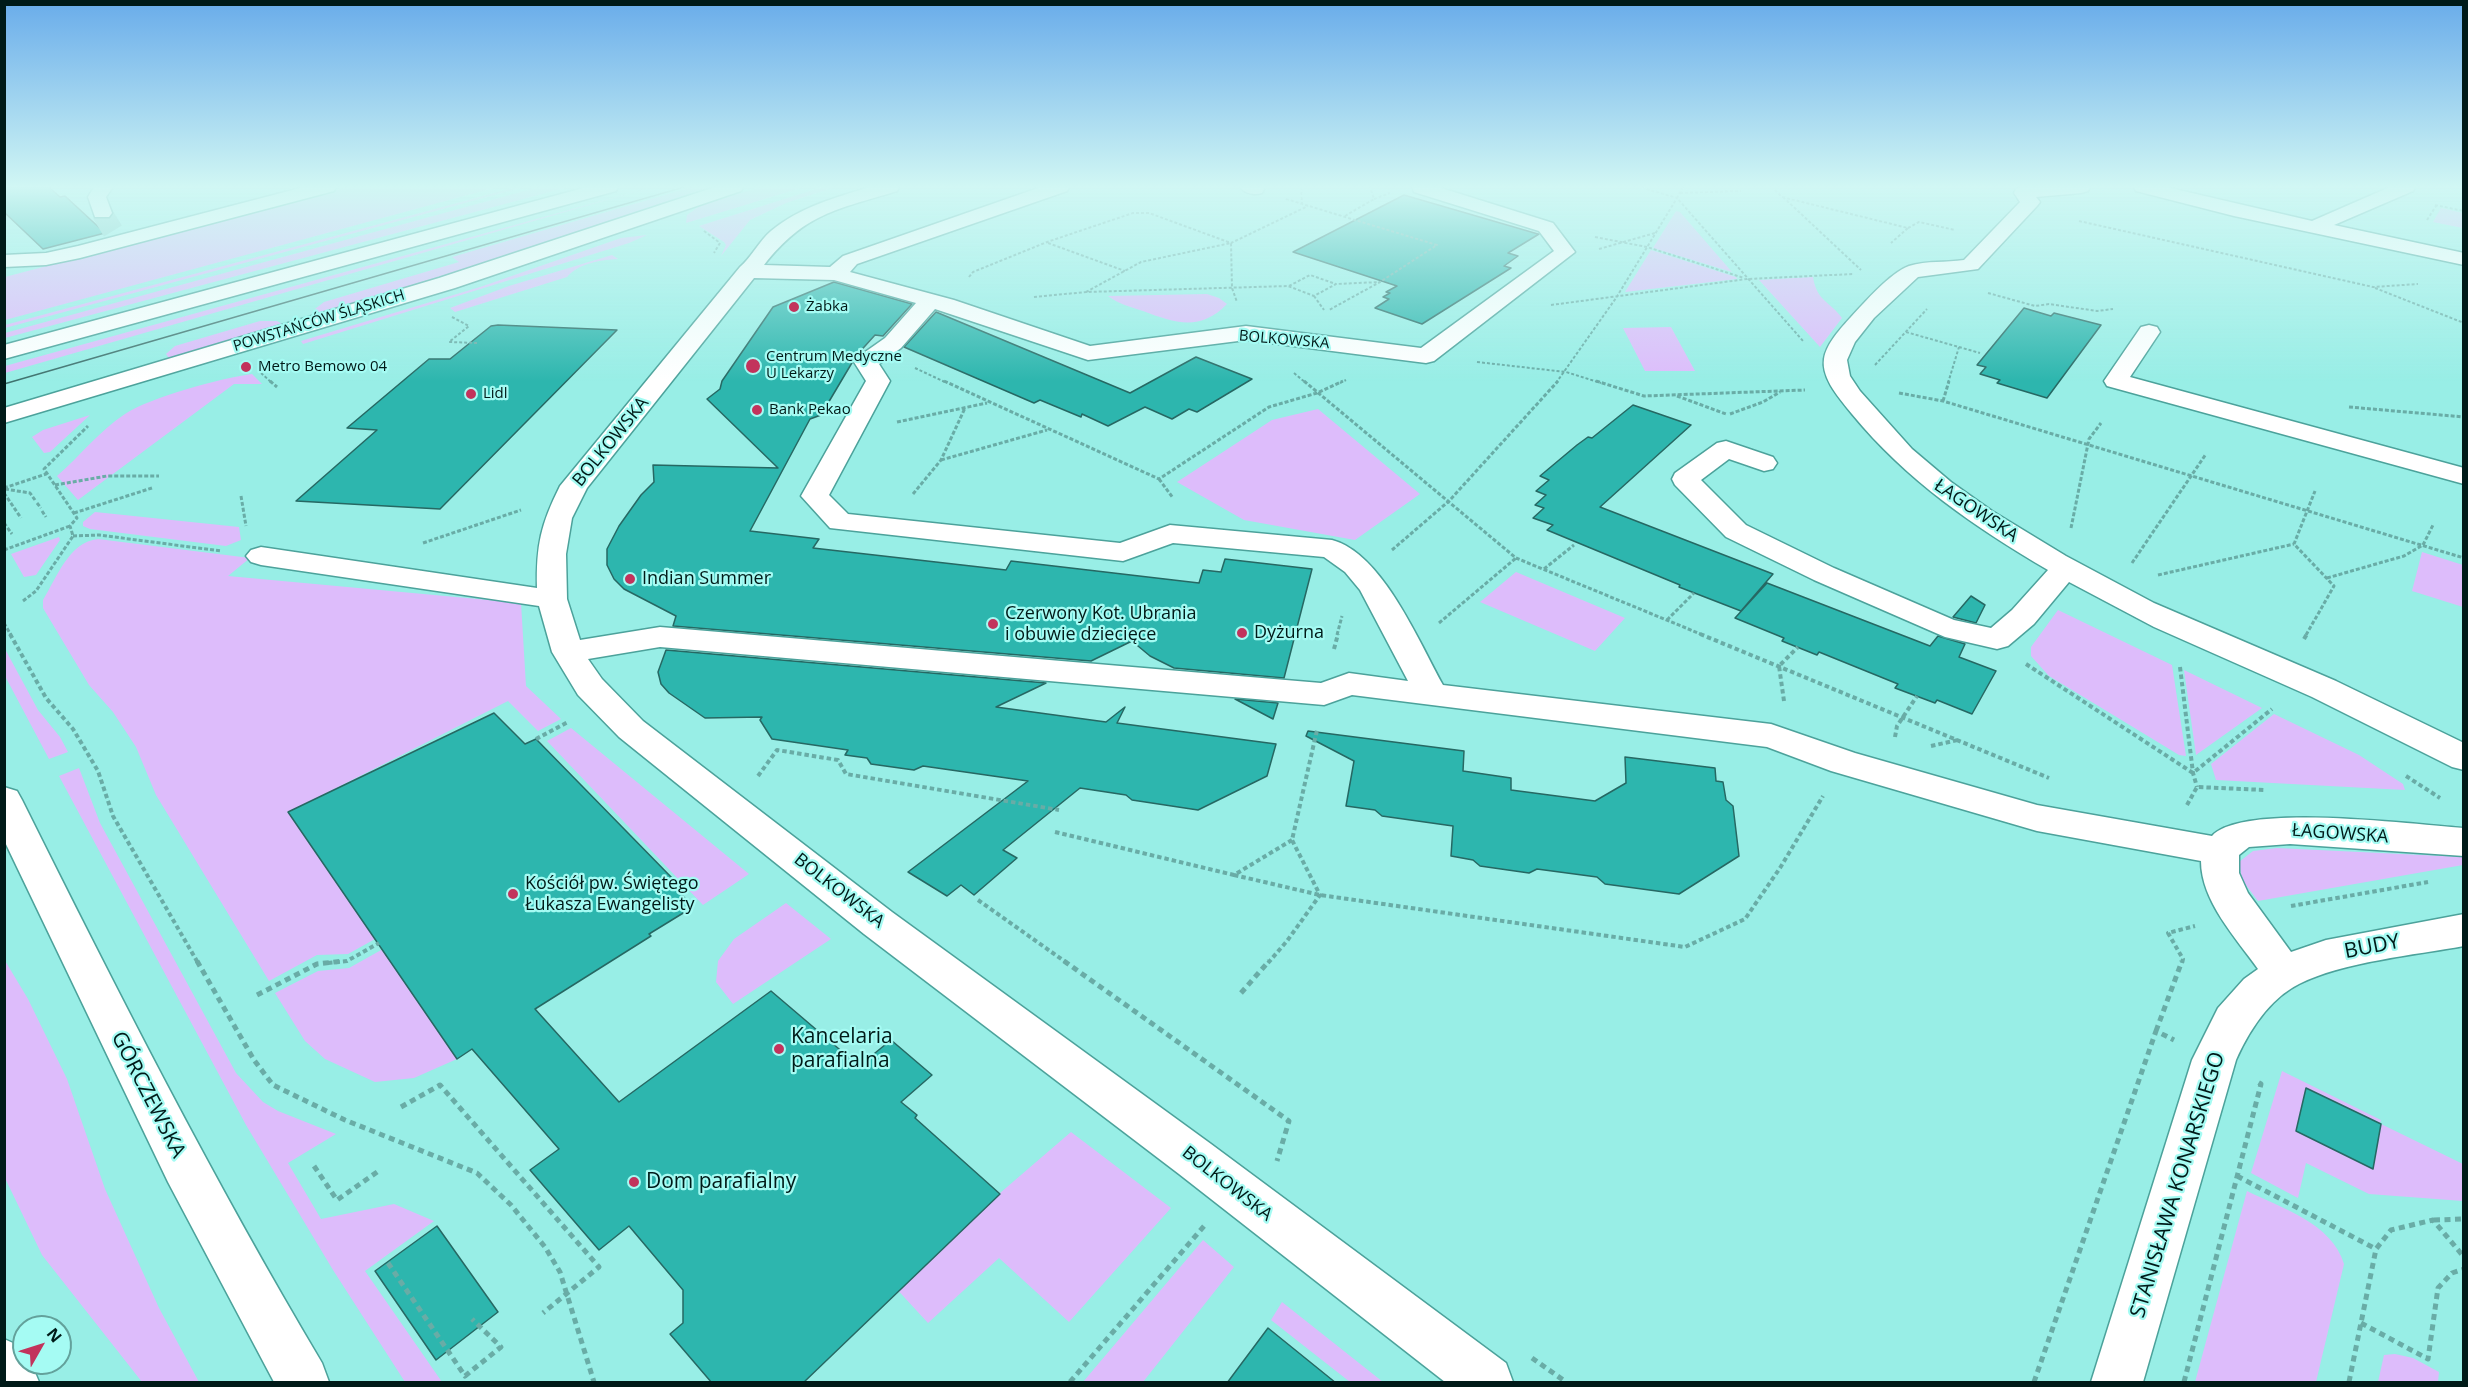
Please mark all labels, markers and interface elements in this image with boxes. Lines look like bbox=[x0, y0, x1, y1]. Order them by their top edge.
street label: POWSTAŃCÓW ŚLĄSKICH bbox=[231, 286, 407, 356]
place label: Żabka bbox=[806, 298, 848, 316]
marker: Żabka bbox=[787, 300, 801, 314]
street label: BOLKOWSKA bbox=[1238, 327, 1330, 353]
place label: Centrum Medyczne U Lekarzy bbox=[766, 348, 902, 383]
marker: Centrum Medyczne U Lekarzy bbox=[744, 357, 762, 375]
place label: Metro Bemowo 04 bbox=[258, 358, 387, 376]
marker: Metro Bemowo 04 bbox=[239, 360, 253, 374]
place label: Lidl bbox=[483, 385, 508, 403]
marker: Lidl bbox=[464, 387, 478, 401]
street label: BOLKOWSKA bbox=[568, 393, 654, 491]
place label: Bank Pekao bbox=[769, 401, 851, 419]
marker: Bank Pekao bbox=[750, 403, 764, 417]
street label: ŁAGOWSKA bbox=[1930, 475, 2022, 547]
place label: Indian Summer bbox=[642, 568, 771, 590]
marker: Indian Summer bbox=[623, 572, 637, 586]
place label: Czerwony Kot. Ubrania i obuwie dziecięce bbox=[1005, 603, 1196, 646]
marker: Czerwony Kot. Ubrania i obuwie dziecięce bbox=[986, 617, 1000, 631]
place label: Dyżurna bbox=[1254, 622, 1324, 644]
marker: Dyżurna bbox=[1235, 626, 1249, 640]
street label: ŁAGOWSKA bbox=[2291, 820, 2389, 848]
street label: BOLKOWSKA bbox=[789, 849, 889, 933]
place label: Kościół pw. Świętego Łukasza Ewangelisty bbox=[525, 873, 699, 916]
marker: Kościół pw. Świętego Łukasza Ewangelisty bbox=[506, 887, 520, 901]
street label: BUDY bbox=[2342, 929, 2402, 965]
place label: Kancelaria parafialna bbox=[791, 1024, 893, 1074]
street label: GÓRCZEWSKA bbox=[105, 1028, 191, 1162]
marker: Kancelaria parafialna bbox=[772, 1042, 786, 1056]
street label: STANISŁAWA KONARSKIEGO bbox=[2126, 1049, 2230, 1321]
street label: BOLKOWSKA bbox=[1177, 1142, 1277, 1226]
place label: Dom parafialny bbox=[646, 1169, 796, 1195]
marker: Dom parafialny bbox=[627, 1175, 641, 1189]
north arrow bbox=[12, 1315, 72, 1375]
text: N bbox=[42, 1323, 67, 1347]

